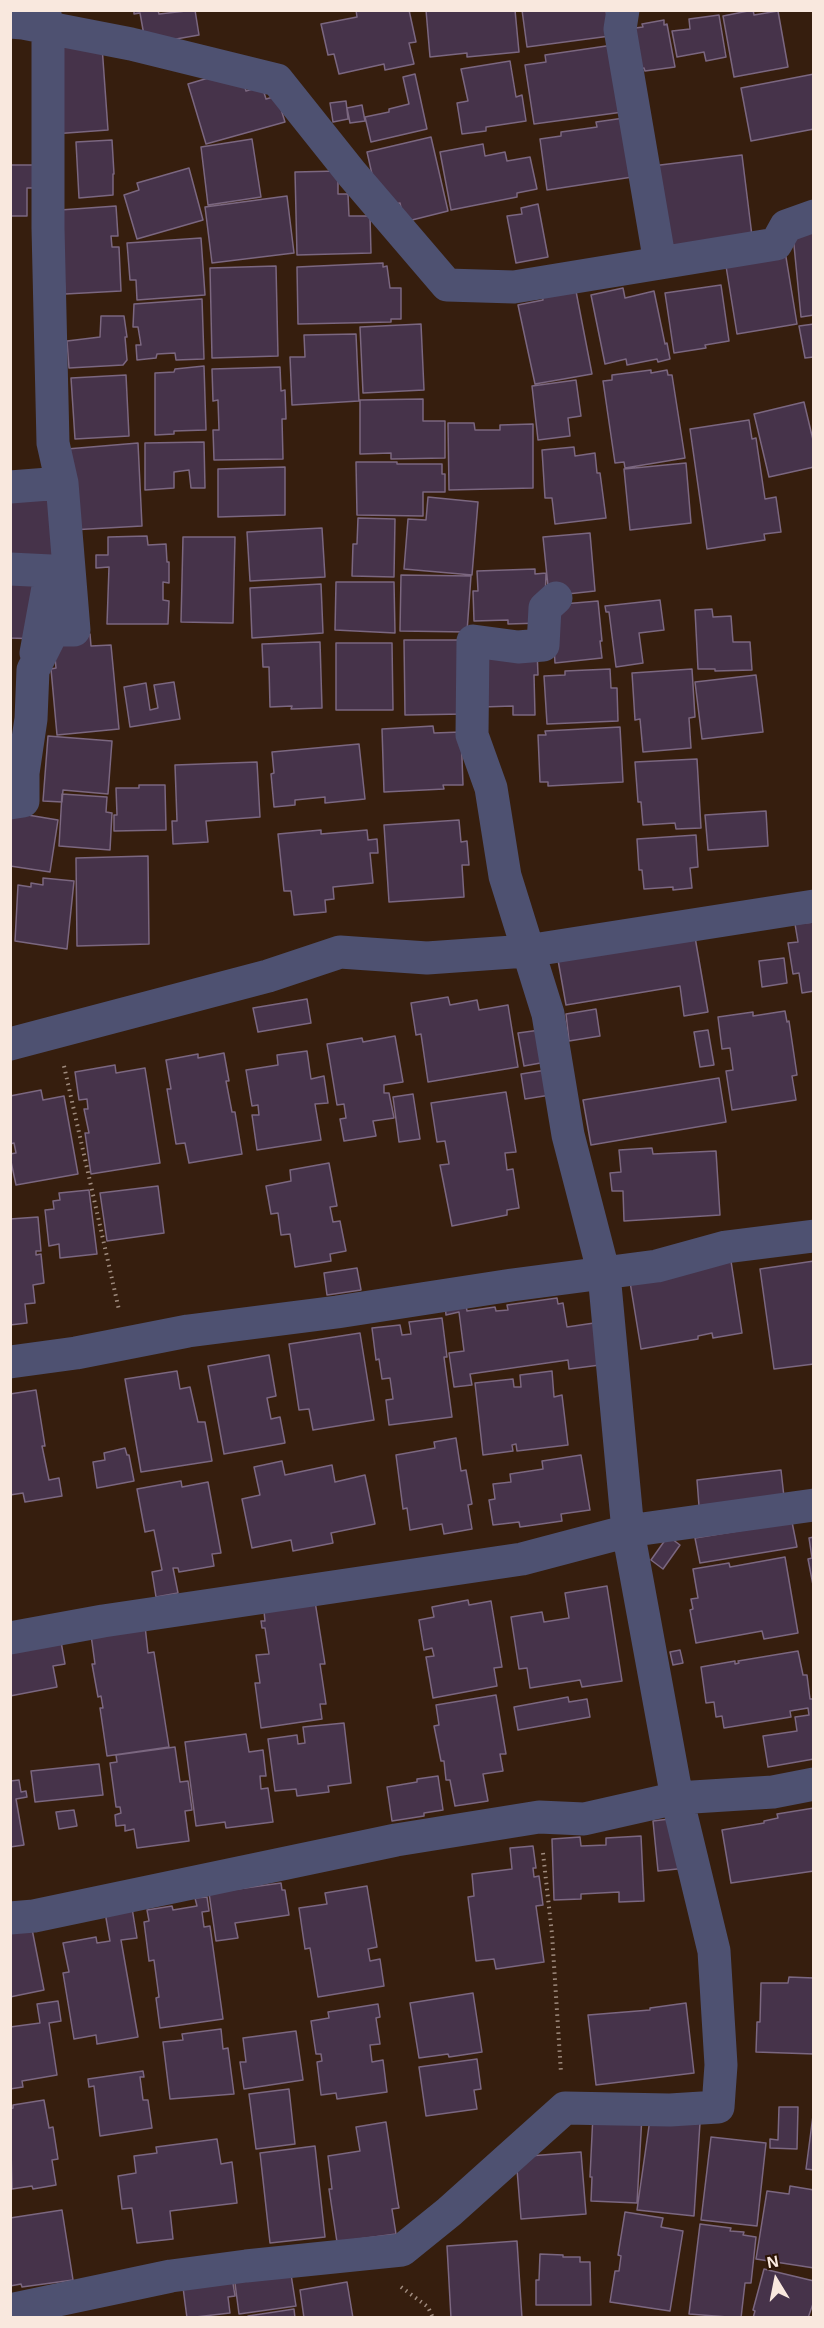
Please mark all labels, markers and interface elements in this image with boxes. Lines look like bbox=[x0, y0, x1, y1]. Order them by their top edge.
north arrow bbox=[746, 2250, 806, 2310]
text: N bbox=[766, 2252, 780, 2271]

